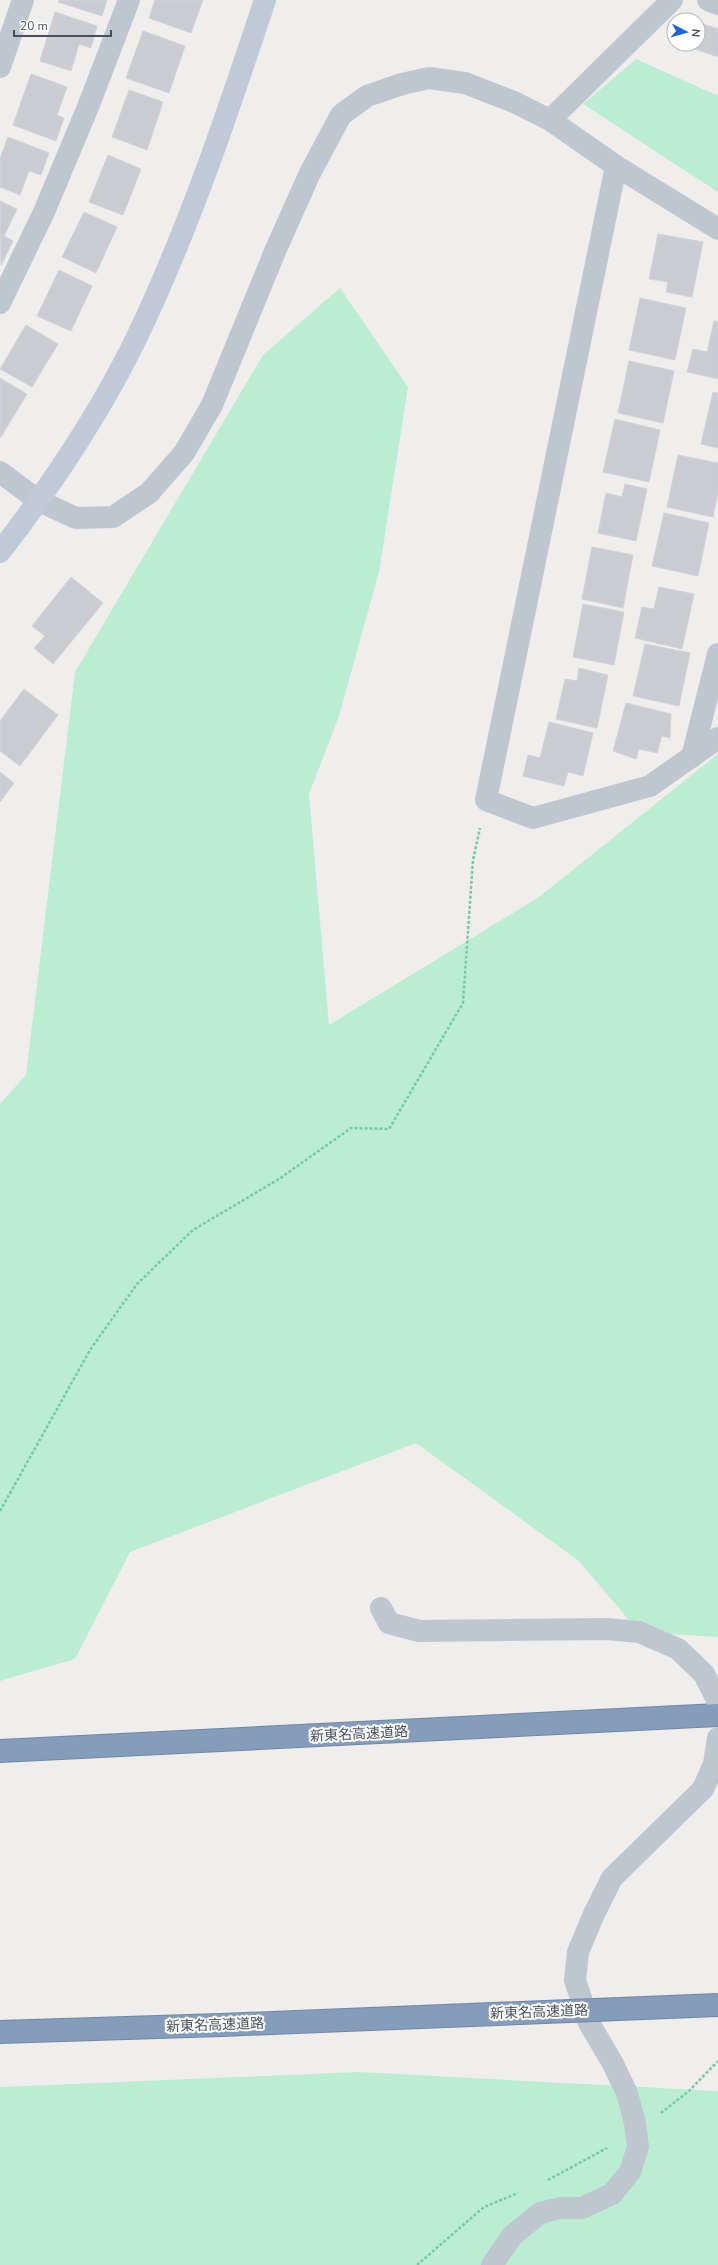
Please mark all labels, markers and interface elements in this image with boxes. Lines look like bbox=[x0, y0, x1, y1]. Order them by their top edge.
scale bar bbox=[14, 12, 111, 38]
north arrow bbox=[666, 12, 706, 52]
text: 20 m bbox=[20, 18, 48, 34]
text: N bbox=[688, 28, 703, 38]
street label: 新東名高速道路 bbox=[310, 1722, 408, 1746]
street label: 新東名高速道路 bbox=[490, 2001, 588, 2023]
street label: 新東名高速道路 bbox=[166, 2014, 264, 2036]

